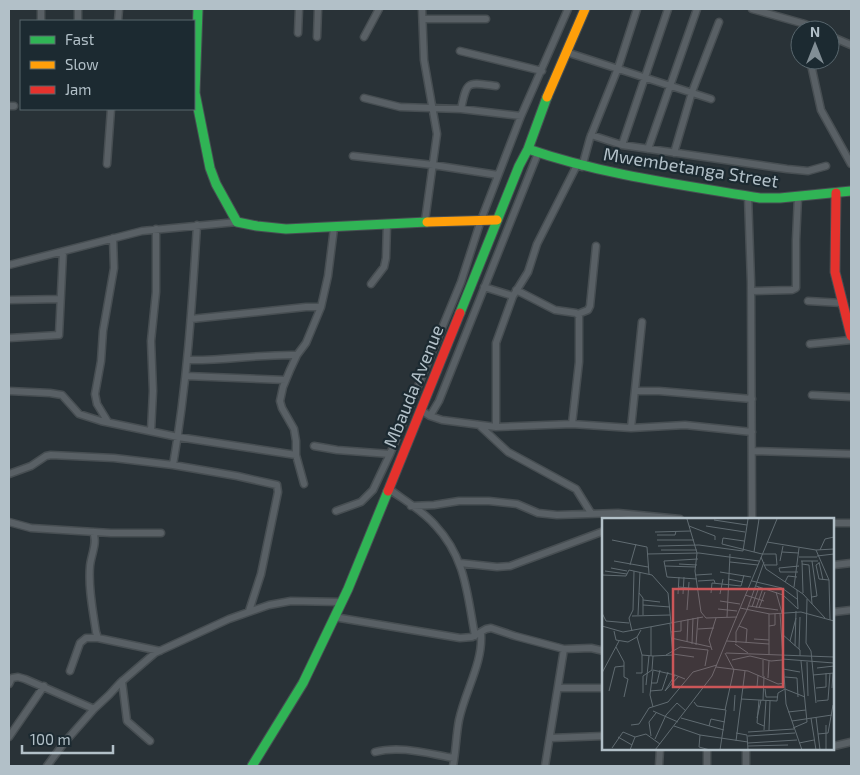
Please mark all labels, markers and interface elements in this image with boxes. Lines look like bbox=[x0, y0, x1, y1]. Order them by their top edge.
legend bbox=[20, 20, 195, 110]
north arrow bbox=[790, 20, 840, 70]
text: N bbox=[810, 23, 820, 40]
text: Fast bbox=[65, 30, 95, 48]
text: Slow bbox=[65, 55, 99, 73]
text: Jam bbox=[65, 80, 91, 98]
street label: Mwembetanga Street bbox=[602, 142, 780, 192]
street label: Mbauda Avenue bbox=[378, 321, 448, 451]
inset map bbox=[602, 518, 835, 750]
scale bar bbox=[22, 722, 114, 754]
text: 100 m bbox=[30, 730, 71, 748]

